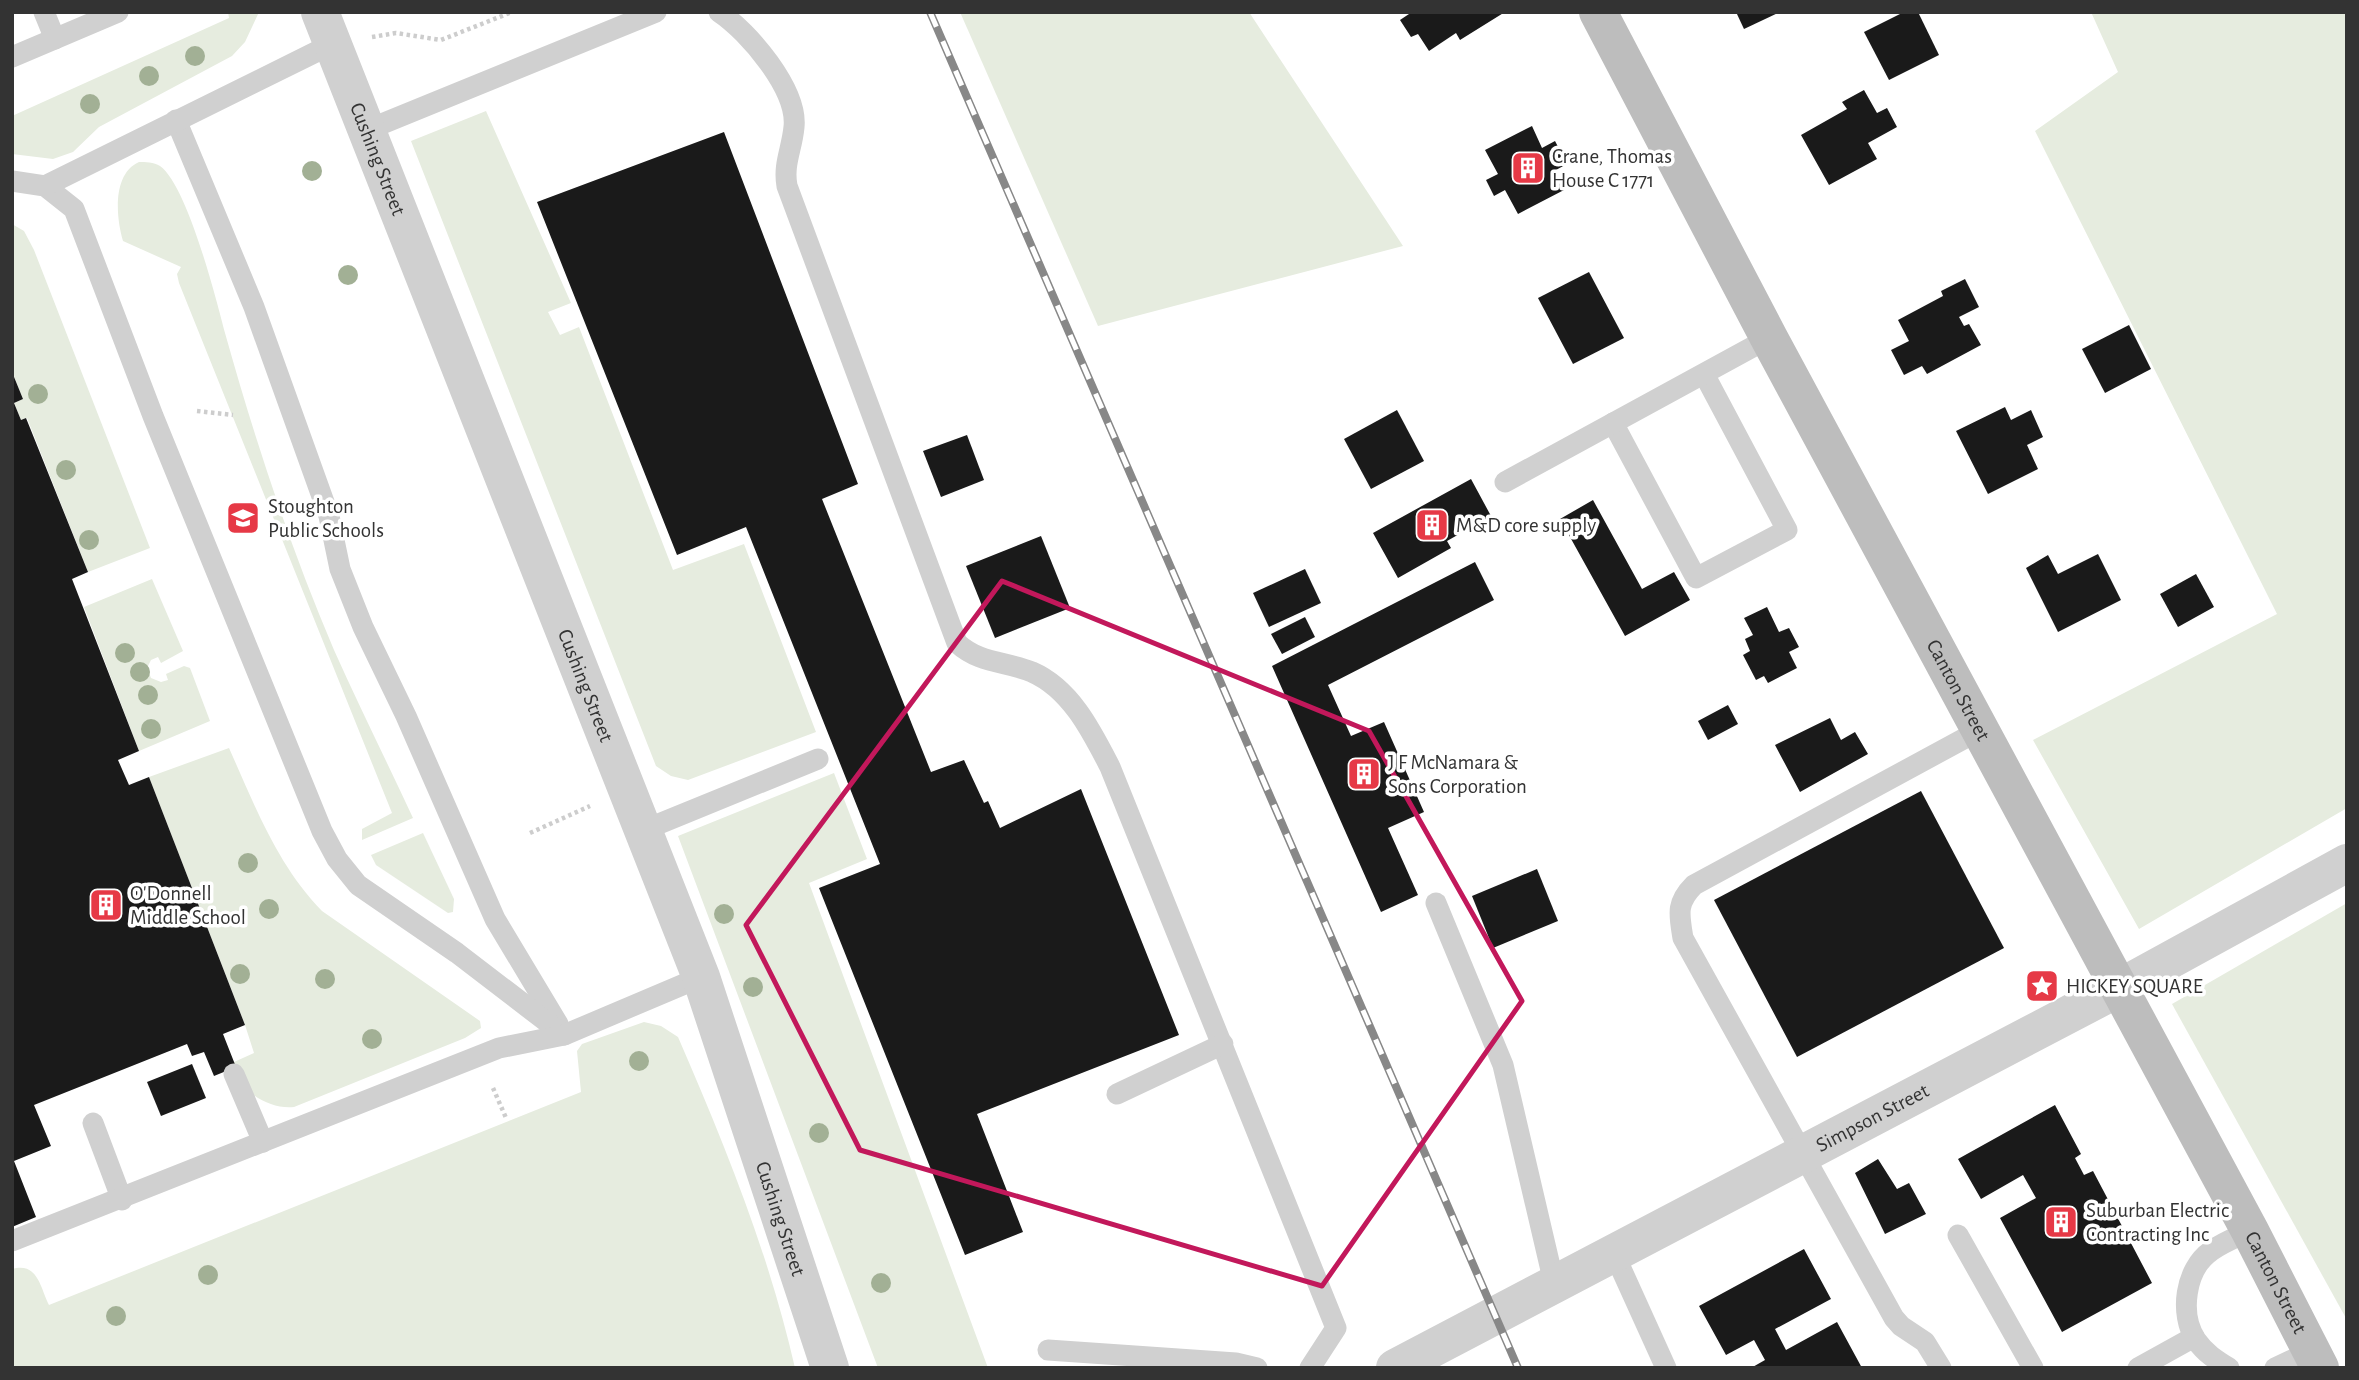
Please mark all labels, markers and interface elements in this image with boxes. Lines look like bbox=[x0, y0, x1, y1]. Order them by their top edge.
street label: Cushing Street bbox=[346, 100, 410, 219]
place label: Crane, Thomas House C 1771 bbox=[1552, 146, 1672, 191]
building icon: Crane, Thomas House C 1771 bbox=[1509, 149, 1547, 187]
place label: Stoughton Public Schools bbox=[268, 496, 384, 541]
school or university icon: Stoughton Public Schools bbox=[224, 499, 262, 537]
building icon: M&D core supply bbox=[1413, 506, 1451, 544]
place label: M&D core supply bbox=[1456, 515, 1596, 536]
street label: Cushing Street bbox=[554, 626, 618, 745]
street label: Canton Street bbox=[1923, 636, 1994, 744]
place label: J F McNamara & Sons Corporation bbox=[1388, 752, 1527, 797]
building icon: J F McNamara & Sons Corporation bbox=[1345, 755, 1383, 793]
place label: O'Donnell Middle School bbox=[130, 883, 246, 928]
building icon: O'Donnell Middle School bbox=[87, 886, 125, 924]
place icon: HICKEY SQUARE bbox=[2023, 967, 2061, 1005]
place label: HICKEY SQUARE bbox=[2066, 976, 2203, 997]
street label: Simpson Street bbox=[1812, 1079, 1932, 1156]
street label: Cushing Street bbox=[752, 1159, 809, 1279]
place label: Suburban Electric Contracting Inc bbox=[2086, 1200, 2229, 1245]
building icon: Suburban Electric Contracting Inc bbox=[2042, 1203, 2080, 1241]
street label: Canton Street bbox=[2241, 1228, 2311, 1337]

